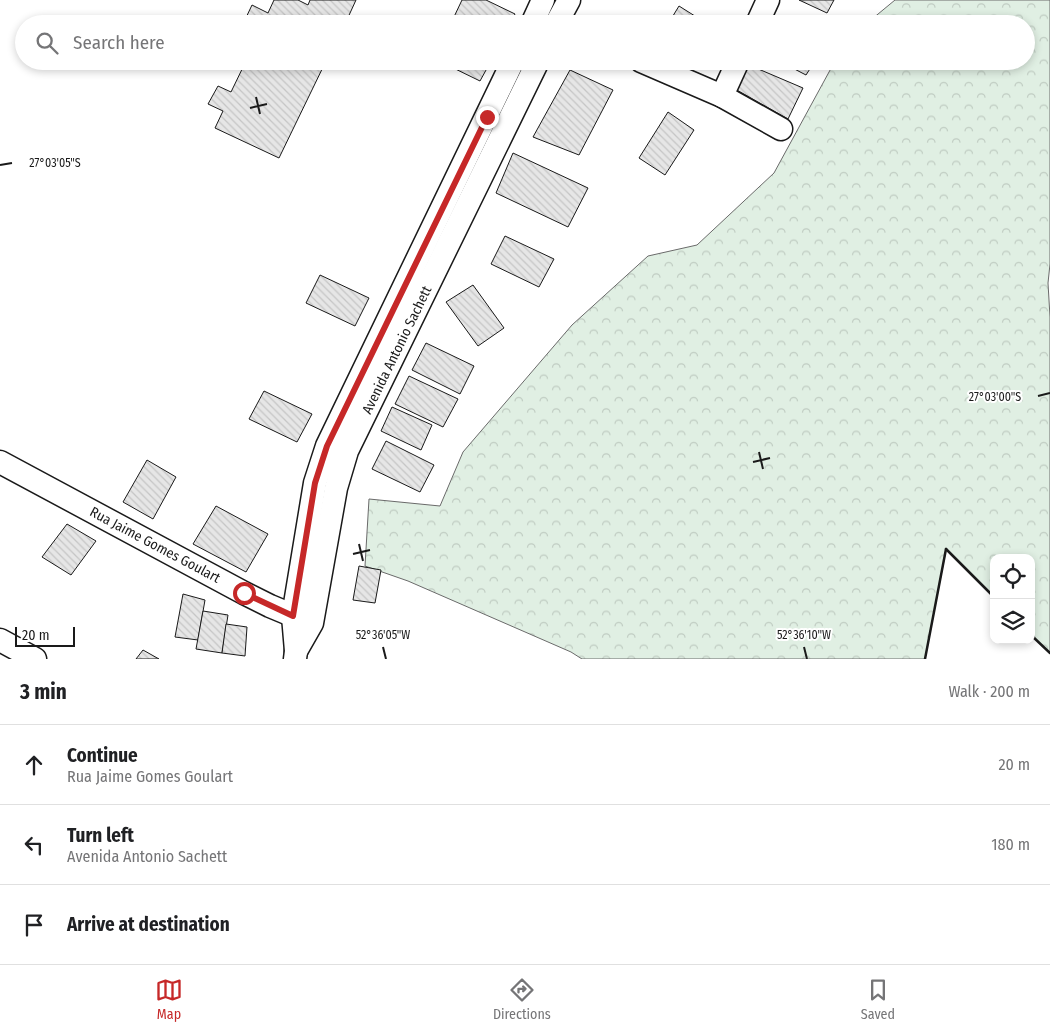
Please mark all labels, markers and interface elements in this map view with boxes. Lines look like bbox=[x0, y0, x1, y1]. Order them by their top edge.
search box bbox=[15, 15, 1035, 70]
icon: search bbox=[33, 29, 61, 57]
text: Search here bbox=[73, 31, 165, 54]
route end bbox=[476, 106, 499, 129]
text: 27°03'05"S bbox=[29, 156, 81, 170]
street label: Avenida Antonio Sachett bbox=[359, 283, 436, 417]
text: 27°03'00"S bbox=[969, 390, 1021, 404]
street label: Rua Jaime Gomes Goulart bbox=[87, 503, 223, 587]
map controls bbox=[990, 554, 1035, 644]
button: locate bbox=[990, 554, 1035, 599]
route start bbox=[233, 582, 256, 605]
button: layers bbox=[990, 599, 1035, 644]
scale bar bbox=[15, 624, 75, 647]
text: 20 m bbox=[22, 627, 50, 644]
text: 52°36'05"W bbox=[356, 628, 410, 642]
text: 52°36'10"W bbox=[777, 628, 831, 642]
text: 3 min bbox=[20, 679, 67, 705]
text: Walk · 200 m bbox=[948, 682, 1030, 701]
text: Continue bbox=[67, 744, 138, 767]
icon: ahead bbox=[20, 751, 48, 779]
text: 20 m bbox=[999, 755, 1030, 774]
text: Rua Jaime Gomes Goulart bbox=[67, 767, 233, 786]
text: Turn left bbox=[67, 824, 134, 847]
icon: left bbox=[20, 831, 48, 859]
text: 180 m bbox=[991, 835, 1030, 854]
text: Avenida Antonio Sachett bbox=[67, 847, 227, 866]
icon: arrive bbox=[20, 911, 48, 939]
text: Arrive at destination bbox=[67, 913, 230, 936]
tab: Map bbox=[155, 976, 183, 1023]
tab: Directions bbox=[493, 976, 551, 1023]
tab: Saved bbox=[861, 976, 895, 1023]

